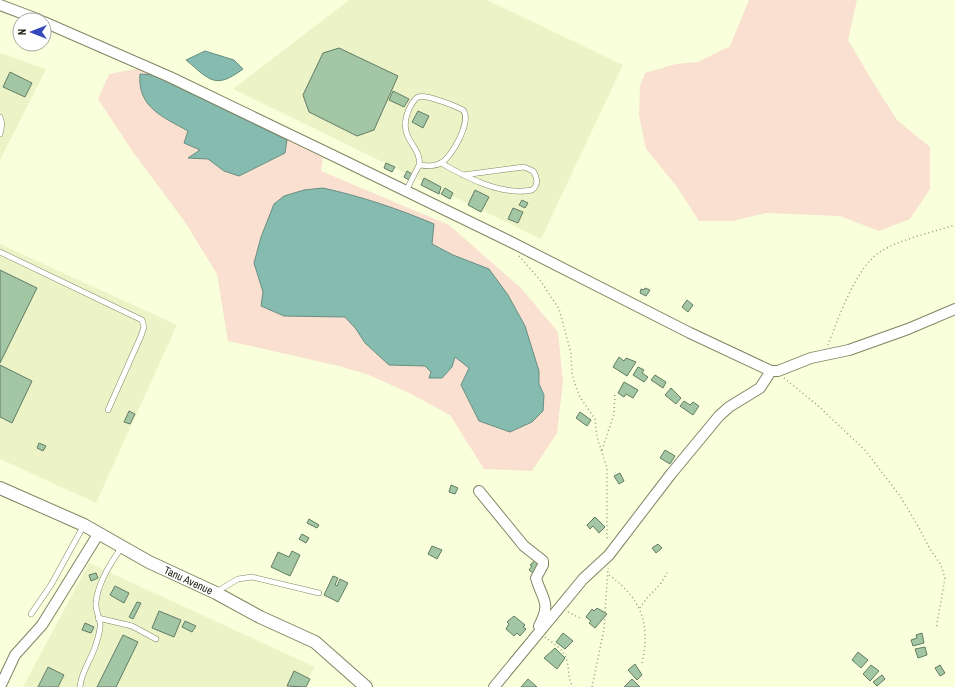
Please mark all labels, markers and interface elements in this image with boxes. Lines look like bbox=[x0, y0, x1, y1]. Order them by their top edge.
north arrow bbox=[12, 12, 52, 52]
text: N bbox=[15, 29, 29, 35]
street label: Tanu Avenue bbox=[162, 563, 215, 598]

